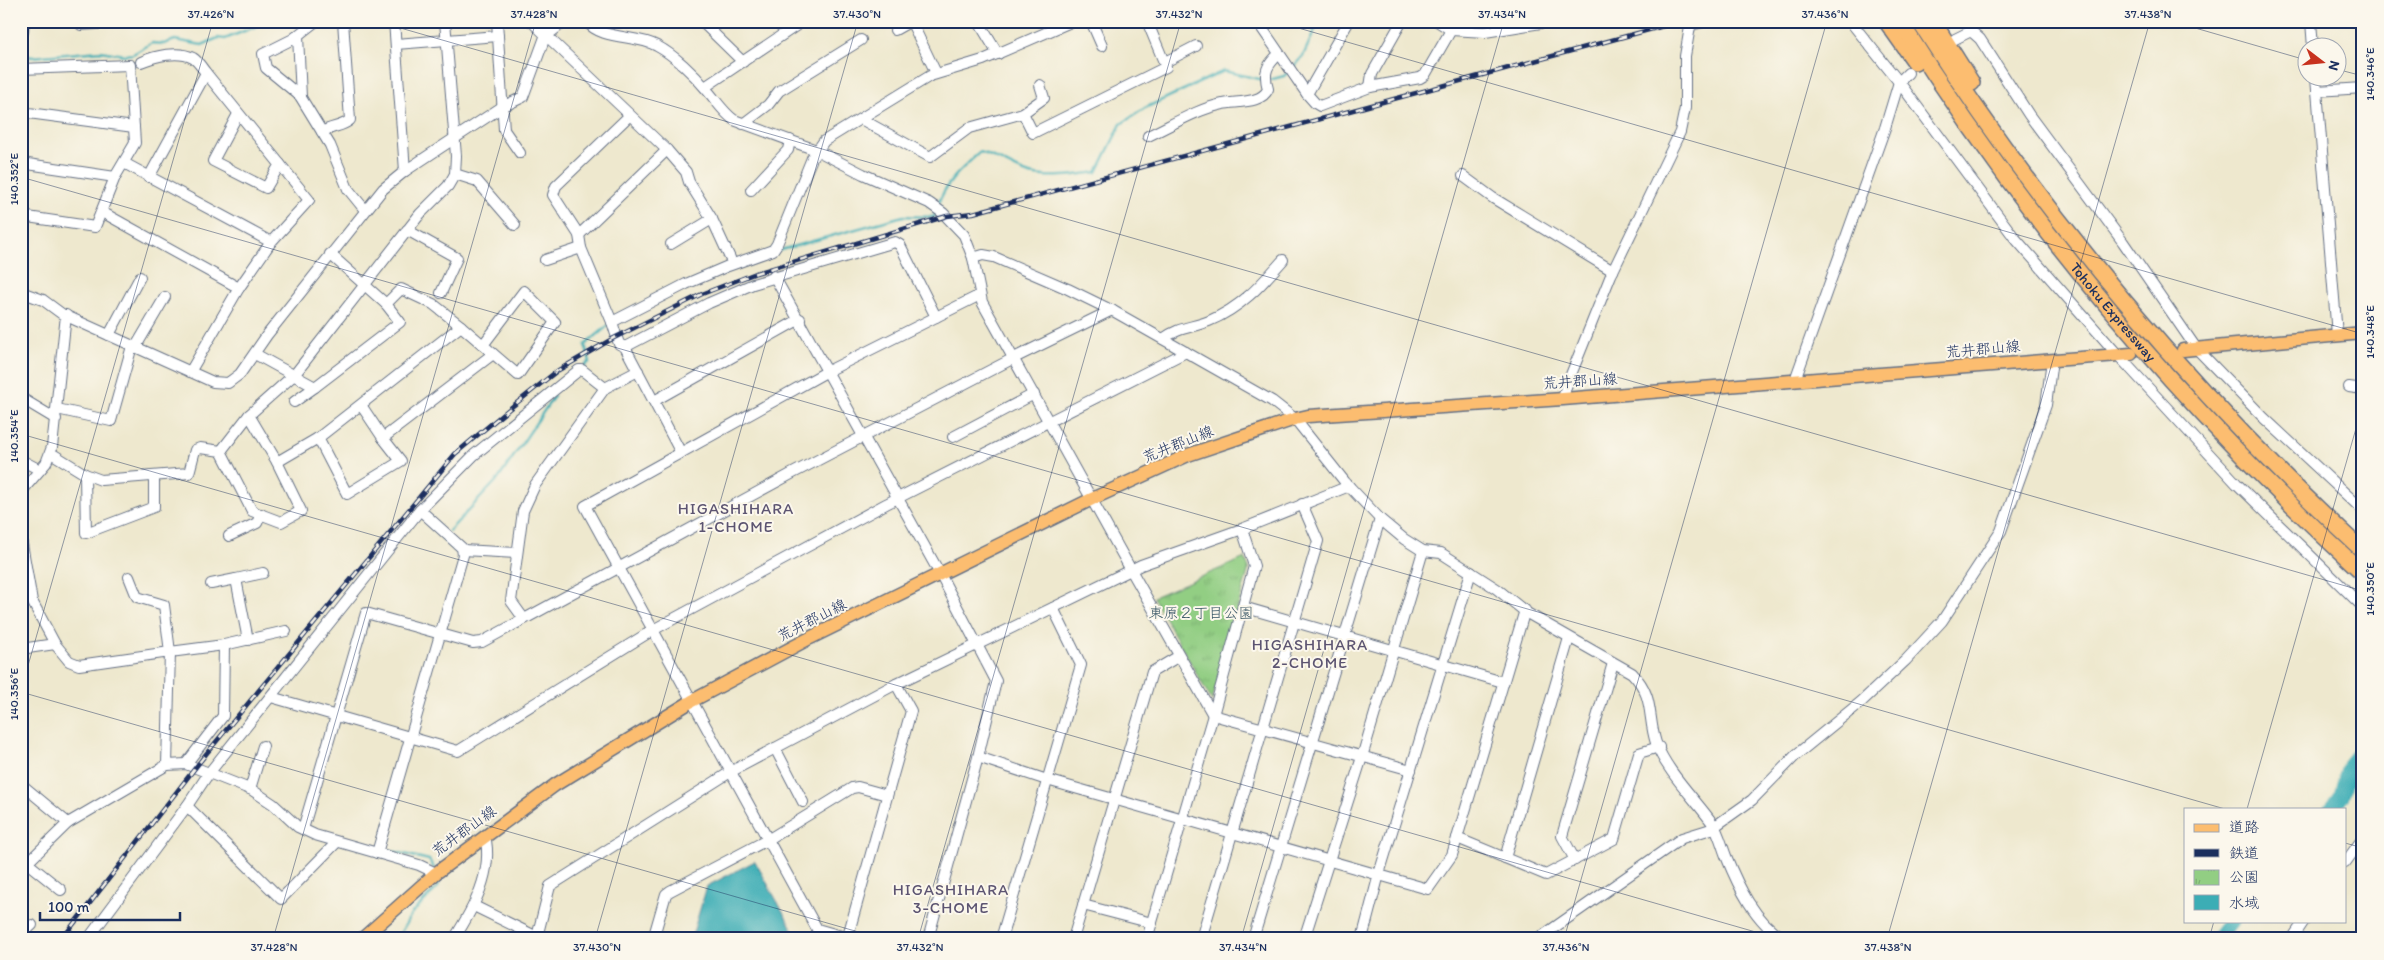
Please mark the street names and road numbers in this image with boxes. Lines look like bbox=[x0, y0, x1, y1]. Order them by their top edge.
street label: Tohoku Expressway bbox=[2066, 259, 2160, 365]
street label: 荒井郡山線 bbox=[1945, 337, 2021, 361]
street label: 荒井郡山線 bbox=[1542, 369, 1618, 393]
street label: 荒井郡山線 bbox=[1140, 422, 1216, 466]
street label: 荒井郡山線 bbox=[774, 595, 850, 645]
street label: 荒井郡山線 bbox=[428, 802, 500, 860]

